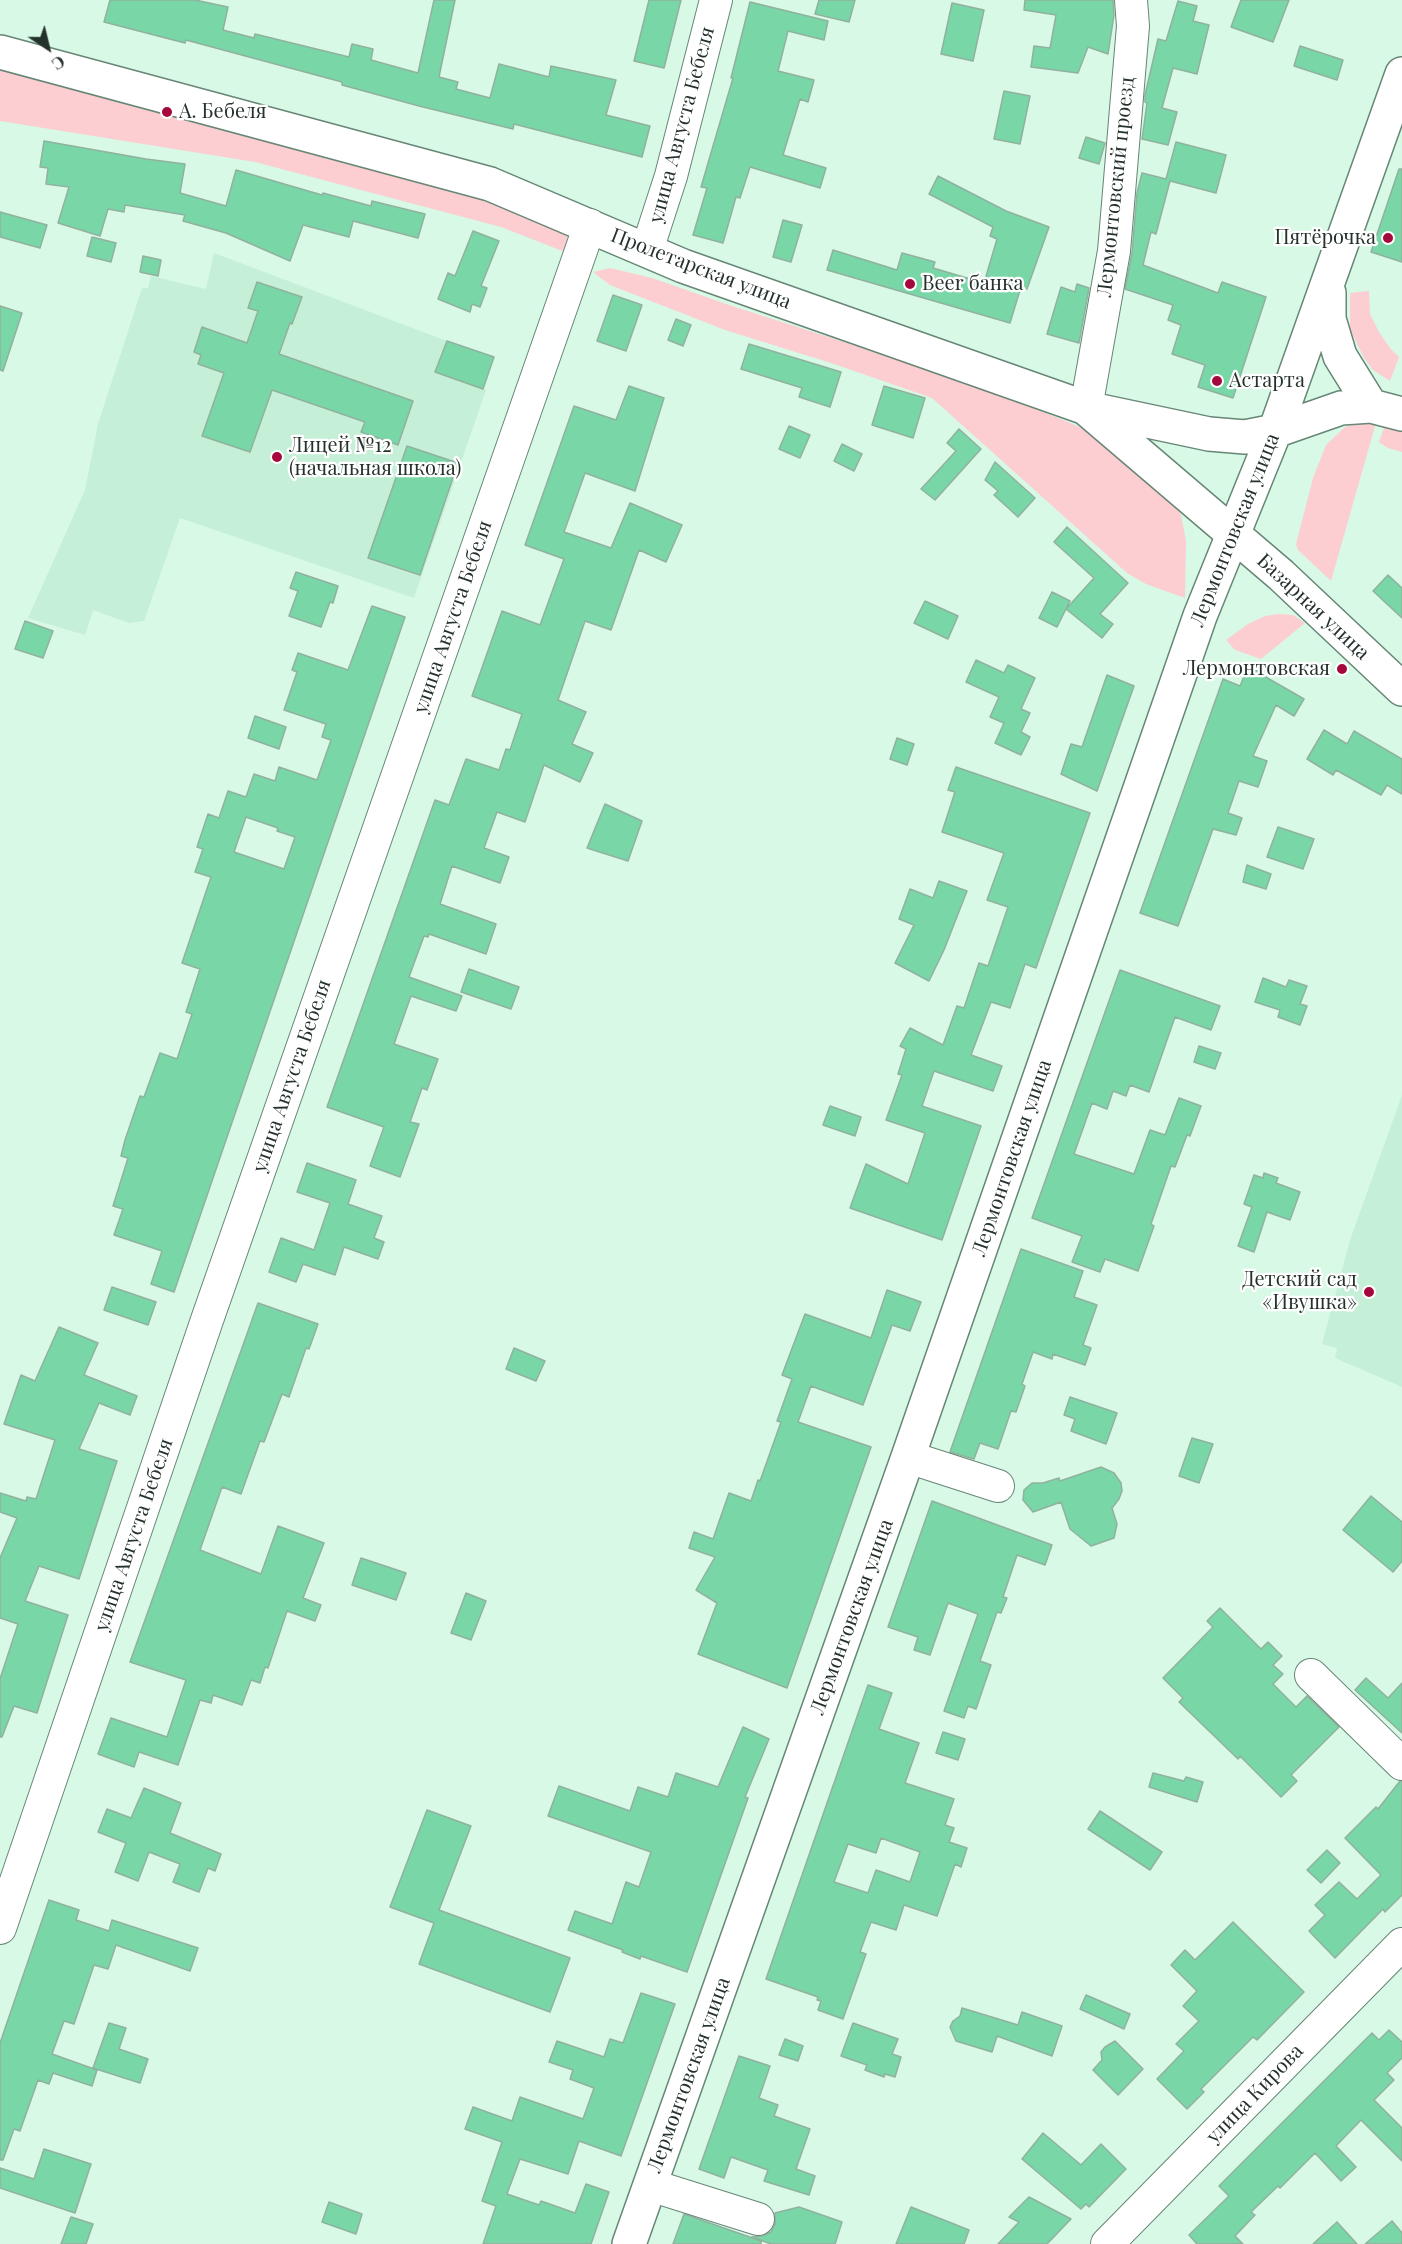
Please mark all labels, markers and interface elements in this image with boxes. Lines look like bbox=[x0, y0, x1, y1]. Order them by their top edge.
north arrow bbox=[18, 18, 78, 78]
street label: улица Августа Бебеля bbox=[644, 24, 720, 226]
text: С bbox=[48, 51, 69, 75]
street label: Лермонтовский проезд bbox=[1092, 76, 1140, 298]
place label: А. Бебеля bbox=[179, 100, 266, 124]
marker: А. Бебеля bbox=[160, 105, 174, 119]
street label: Пролетарская улица bbox=[608, 224, 794, 314]
place label: Пятёрочка bbox=[1274, 226, 1376, 250]
marker: Пятёрочка bbox=[1381, 231, 1395, 245]
place label: Beer банка bbox=[922, 272, 1023, 296]
marker: Beer банка bbox=[903, 277, 917, 291]
place label: Астарта bbox=[1229, 369, 1305, 393]
marker: Астарта bbox=[1210, 374, 1224, 388]
street label: Лермонтовская улица bbox=[1185, 430, 1285, 630]
place label: Лицей №12 (начальная школа) bbox=[289, 434, 461, 481]
marker: Лицей №12 (начальная школа) bbox=[270, 450, 284, 464]
street label: улица Августа Бебеля bbox=[409, 517, 497, 717]
street label: Базарная улица bbox=[1252, 549, 1374, 665]
place label: Лермонтовская bbox=[1183, 657, 1330, 681]
marker: Лермонтовская bbox=[1335, 662, 1349, 676]
street label: улица Августа Бебеля bbox=[248, 976, 336, 1176]
street label: Лермонтовская улица bbox=[967, 1057, 1057, 1259]
place label: Детский сад «Ивушка» bbox=[1242, 1268, 1357, 1315]
marker: Детский сад «Ивушка» bbox=[1362, 1285, 1376, 1299]
street label: улица Августа Бебеля bbox=[90, 1435, 178, 1635]
street label: Лермонтовская улица bbox=[805, 1516, 899, 1718]
street label: Лермонтовская улица bbox=[642, 1974, 736, 2176]
street label: улица Кирова bbox=[1202, 2039, 1308, 2149]

